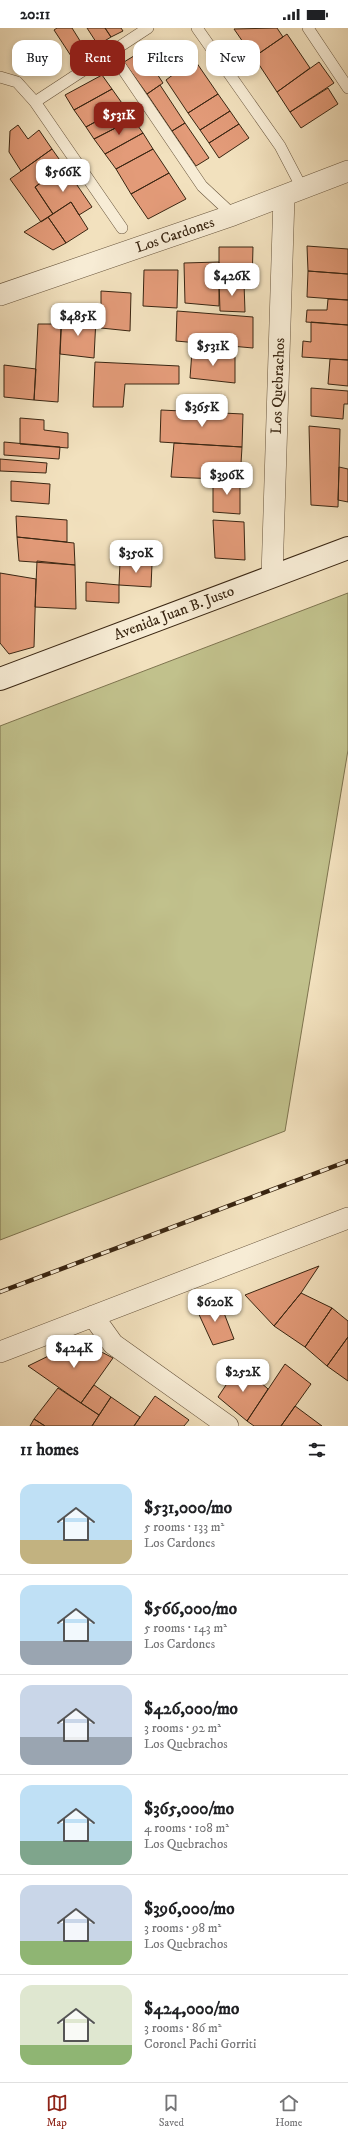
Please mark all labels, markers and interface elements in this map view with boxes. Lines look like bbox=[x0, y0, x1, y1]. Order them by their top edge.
text: 20:11 bbox=[20, 5, 50, 24]
chip: Buy bbox=[12, 40, 62, 76]
chip: Rent bbox=[70, 40, 125, 76]
chip: Filters bbox=[133, 40, 198, 76]
chip: New bbox=[206, 40, 260, 76]
pin: $531K bbox=[91, 102, 147, 136]
text: $531K bbox=[103, 107, 135, 123]
pin: $566K bbox=[35, 159, 91, 193]
text: $566K bbox=[45, 164, 81, 180]
street label: Los Cardones bbox=[133, 213, 217, 257]
pin: $426K bbox=[204, 263, 260, 297]
text: $426K bbox=[214, 268, 250, 284]
pin: $485K bbox=[50, 303, 106, 337]
text: $485K bbox=[60, 308, 96, 324]
pin: $531K bbox=[185, 333, 241, 367]
street label: Los Quebrachos bbox=[267, 337, 289, 435]
text: $531K bbox=[197, 338, 229, 354]
pin: $365K bbox=[174, 394, 230, 428]
text: $365K bbox=[185, 399, 219, 415]
pin: $396K bbox=[199, 462, 255, 496]
text: $396K bbox=[210, 467, 244, 483]
pin: $350K bbox=[108, 540, 164, 574]
text: $350K bbox=[119, 545, 153, 561]
street label: Avenida Juan B. Justo bbox=[111, 581, 237, 645]
pin: $620K bbox=[187, 1289, 243, 1323]
text: $620K bbox=[197, 1294, 233, 1310]
pin: $424K bbox=[46, 1335, 102, 1369]
text: $424K bbox=[55, 1340, 93, 1356]
pin: $252K bbox=[215, 1359, 271, 1393]
text: $252K bbox=[225, 1364, 261, 1380]
text: 11 homes bbox=[20, 1439, 79, 1461]
icon: filters bbox=[306, 1439, 328, 1461]
text: $531,000/mo bbox=[144, 1497, 232, 1519]
icon: home bbox=[52, 1500, 100, 1548]
text: 5 rooms · 133 m² bbox=[144, 1519, 224, 1535]
text: Los Cardones bbox=[144, 1535, 215, 1551]
text: $566,000/mo bbox=[144, 1598, 237, 1620]
icon: home bbox=[52, 1601, 100, 1649]
text: 5 rooms · 143 m² bbox=[144, 1620, 227, 1636]
text: Los Cardones bbox=[144, 1636, 215, 1652]
text: $426,000/mo bbox=[144, 1698, 238, 1720]
icon: home bbox=[52, 1701, 100, 1749]
text: 3 rooms · 92 m² bbox=[144, 1720, 221, 1736]
text: Los Quebrachos bbox=[144, 1736, 228, 1752]
text: $365,000/mo bbox=[144, 1798, 234, 1820]
icon: home bbox=[52, 1801, 100, 1849]
text: 4 rooms · 108 m² bbox=[144, 1820, 229, 1836]
text: Los Quebrachos bbox=[144, 1836, 228, 1852]
text: $396,000/mo bbox=[144, 1898, 235, 1920]
icon: home bbox=[52, 1901, 100, 1949]
text: 3 rooms · 98 m² bbox=[144, 1920, 221, 1936]
text: Los Quebrachos bbox=[144, 1936, 228, 1952]
text: $424,000/mo bbox=[144, 1998, 239, 2020]
icon: home bbox=[52, 2001, 100, 2049]
text: 3 rooms · 86 m² bbox=[144, 2020, 222, 2036]
text: Coronel Pachi Gorriti bbox=[144, 2036, 256, 2052]
tab: Map bbox=[46, 2092, 68, 2130]
tab: Saved bbox=[159, 2092, 184, 2130]
tab: Home bbox=[275, 2092, 302, 2130]

